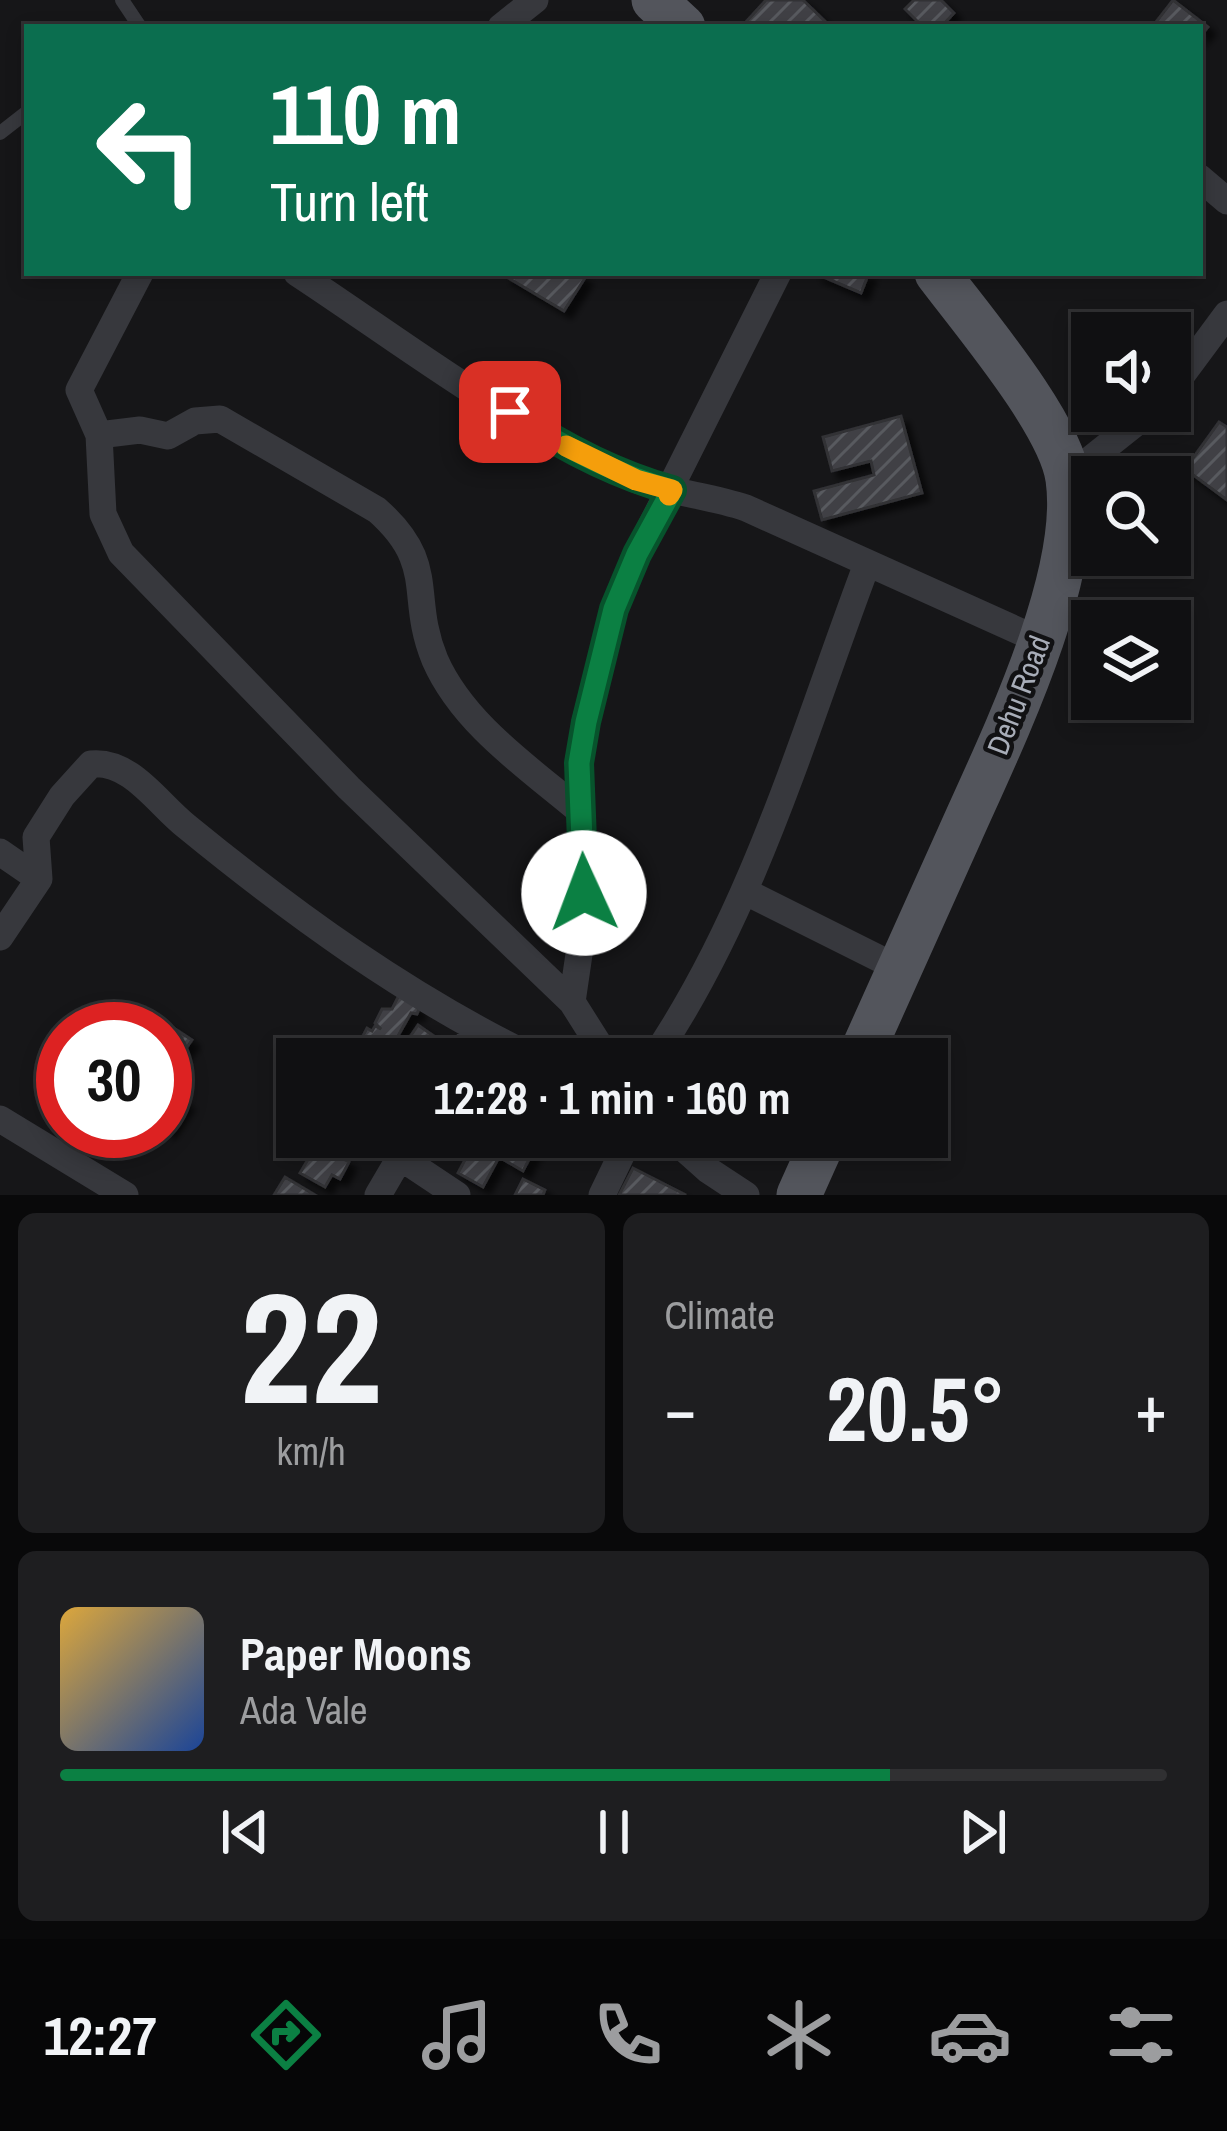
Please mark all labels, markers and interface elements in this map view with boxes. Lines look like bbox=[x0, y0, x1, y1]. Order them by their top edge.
text: 110 m bbox=[270, 57, 462, 170]
icon: left bbox=[72, 72, 228, 228]
text: Turn left bbox=[270, 165, 429, 238]
map controls bbox=[1071, 312, 1191, 720]
button: sound bbox=[1071, 312, 1191, 432]
pin bbox=[459, 361, 561, 463]
icon: arrive bbox=[477, 379, 543, 445]
button: search bbox=[1071, 456, 1191, 576]
button: layers bbox=[1071, 600, 1191, 720]
street label: Dehu Road bbox=[977, 630, 1059, 760]
position arrow bbox=[521, 830, 647, 956]
speed limit sign: 30 bbox=[36, 1002, 192, 1158]
text: 12:28 · 1 min · 160 m bbox=[434, 1067, 790, 1128]
text: 22 bbox=[240, 1242, 382, 1452]
text: Climate bbox=[665, 1289, 775, 1341]
text: 20.5° bbox=[826, 1348, 1006, 1469]
text: − bbox=[665, 1364, 696, 1453]
text: + bbox=[1135, 1364, 1167, 1453]
text: km/h bbox=[277, 1425, 346, 1477]
text: Paper Moons bbox=[240, 1623, 472, 1684]
text: Ada Vale bbox=[240, 1684, 367, 1736]
icon: previous bbox=[212, 1799, 278, 1865]
icon: pause bbox=[581, 1799, 647, 1865]
icon: next bbox=[950, 1799, 1016, 1865]
icon: directions bbox=[244, 1993, 328, 2077]
icon: music bbox=[415, 1993, 499, 2077]
icon: phone bbox=[586, 1993, 670, 2077]
icon: climate bbox=[757, 1993, 841, 2077]
icon: car bbox=[928, 1993, 1012, 2077]
icon: filters bbox=[1099, 1993, 1183, 2077]
text: 12:27 bbox=[44, 1999, 157, 2072]

